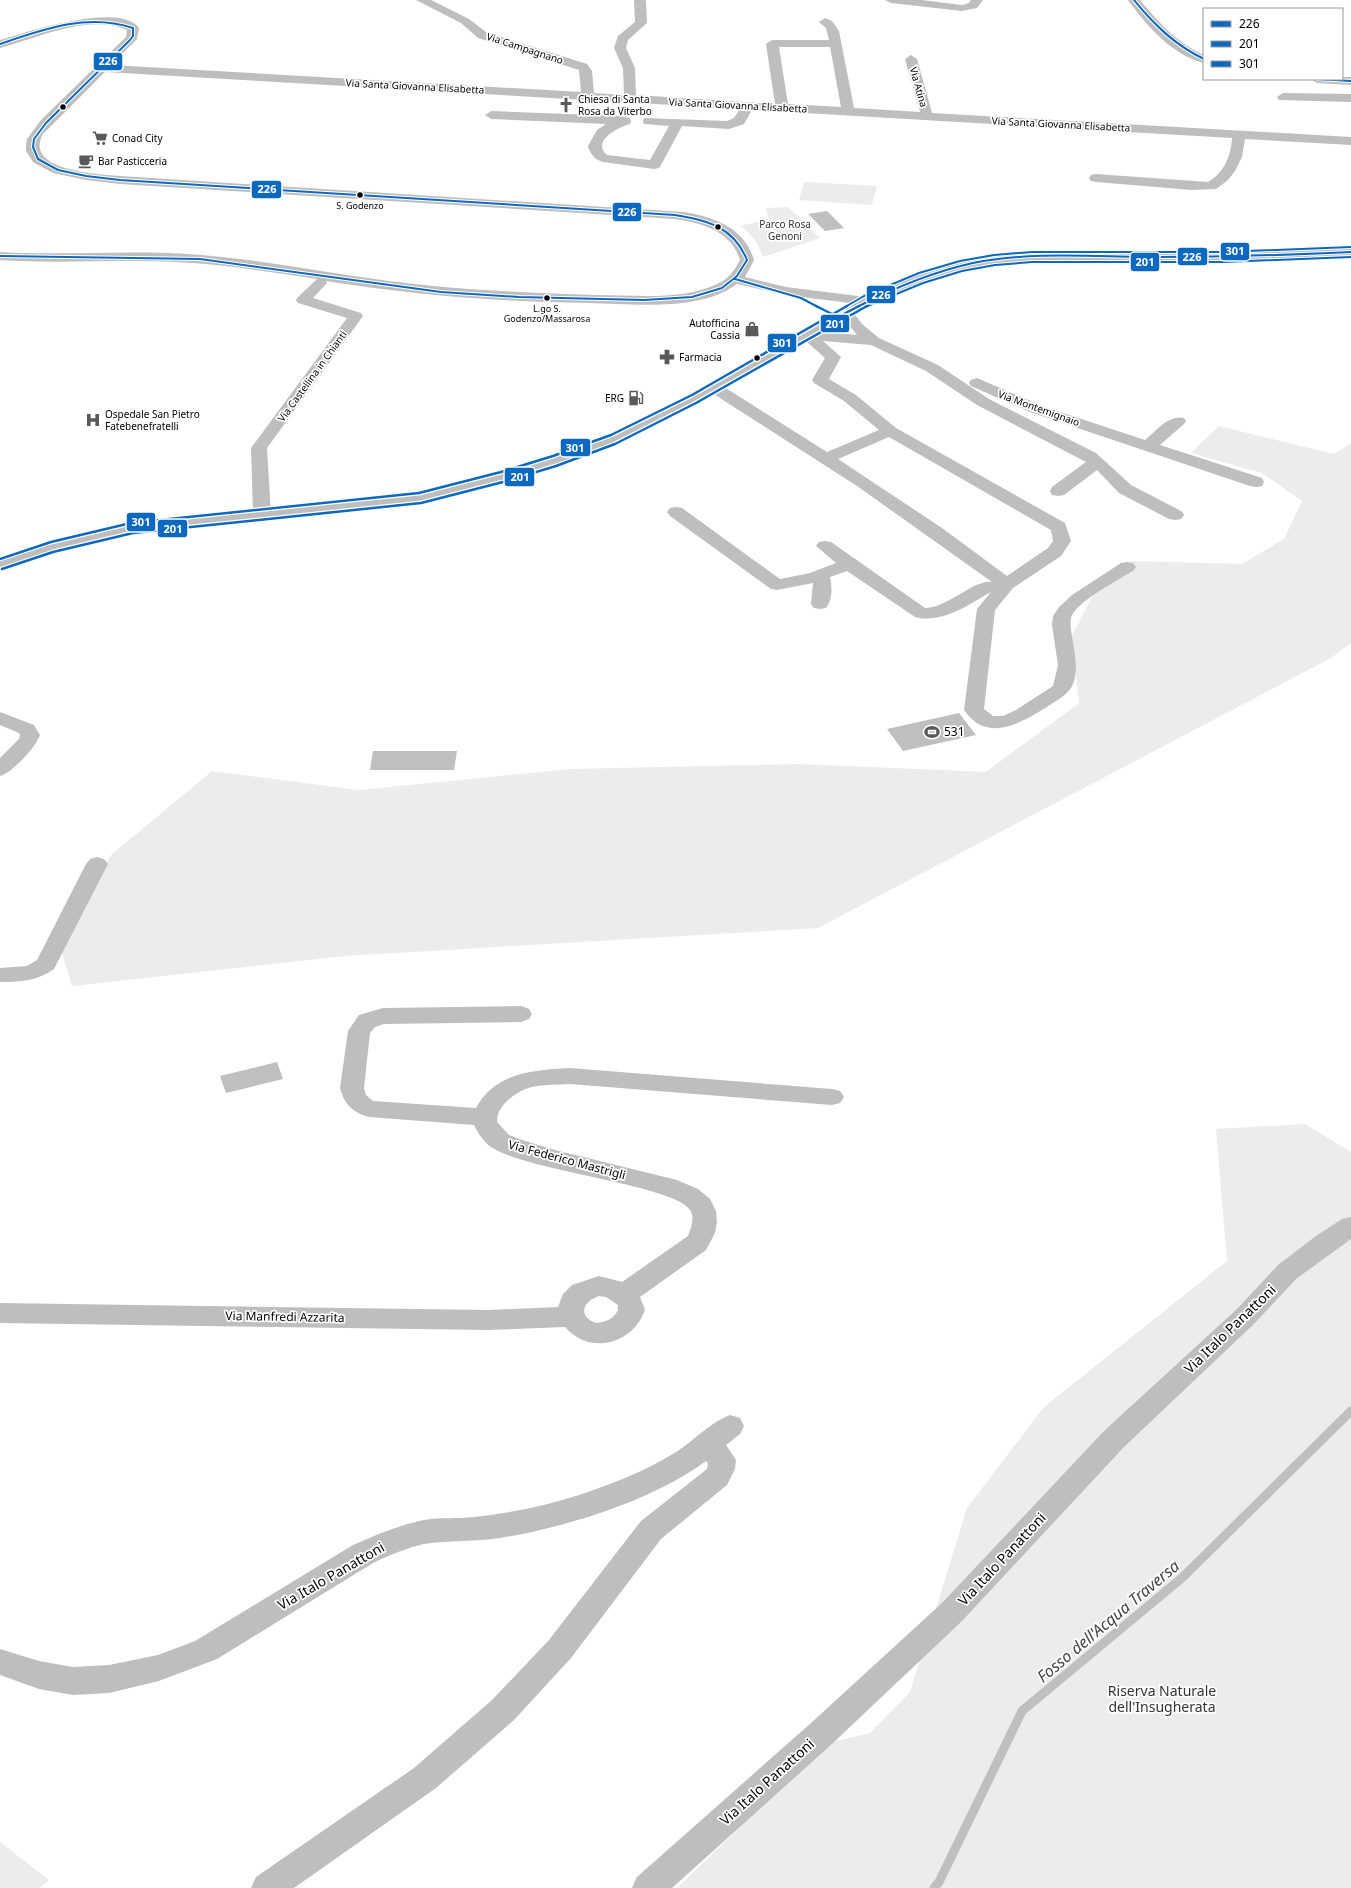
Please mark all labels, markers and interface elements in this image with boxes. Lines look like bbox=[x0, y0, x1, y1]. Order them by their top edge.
legend bbox=[1203, 8, 1343, 80]
text: 226 bbox=[1239, 15, 1260, 32]
street label: Via Campagnano bbox=[485, 29, 565, 67]
text: 201 bbox=[1239, 35, 1260, 52]
line badge: 226 bbox=[93, 52, 123, 71]
text: 226 bbox=[99, 53, 117, 68]
text: 301 bbox=[1239, 55, 1260, 72]
street label: Via Atina bbox=[907, 65, 931, 109]
street label: Via Santa Giovanna Elisabetta bbox=[345, 75, 485, 97]
place label: Chiesa di Santa Rosa da Viterbo bbox=[578, 92, 652, 118]
street label: Via Santa Giovanna Elisabetta bbox=[668, 94, 808, 116]
church icon: Chiesa di Santa Rosa da Viterbo bbox=[557, 96, 575, 114]
unlabelled marker bbox=[58, 102, 68, 112]
street label: Via Santa Giovanna Elisabetta bbox=[991, 113, 1131, 135]
supermarket icon: Conad City bbox=[91, 129, 109, 147]
place label: Conad City bbox=[112, 131, 163, 145]
cafe icon: Bar Pasticceria bbox=[77, 152, 95, 170]
place label: Bar Pasticceria bbox=[98, 154, 167, 168]
line badge: 226 bbox=[251, 180, 282, 199]
text: 226 bbox=[258, 181, 276, 196]
marker: S. Godenzo bbox=[355, 190, 365, 200]
place label: S. Godenzo bbox=[336, 199, 384, 212]
line badge: 226 bbox=[612, 202, 642, 222]
text: 226 bbox=[618, 204, 636, 219]
park label: Parco Rosa Genoni bbox=[759, 217, 811, 243]
unlabelled marker bbox=[713, 222, 723, 232]
line badge: 301 bbox=[1220, 242, 1250, 261]
text: 301 bbox=[1226, 243, 1244, 258]
line badge: 226 bbox=[1177, 247, 1208, 266]
text: 226 bbox=[1183, 249, 1201, 264]
line badge: 201 bbox=[1130, 252, 1160, 272]
text: 201 bbox=[1136, 254, 1154, 269]
line badge: 226 bbox=[866, 285, 896, 304]
text: 226 bbox=[872, 287, 890, 302]
marker: L.go S. Godenzo/Massarosa bbox=[542, 293, 552, 303]
place label: L.go S. Godenzo/Massarosa bbox=[504, 302, 590, 325]
line badge: 201 bbox=[820, 314, 850, 333]
place label: Autofficina Cassia bbox=[689, 316, 740, 342]
text: 201 bbox=[826, 316, 844, 331]
shop icon: Autofficina Cassia bbox=[743, 320, 761, 338]
street label: Via Castellina in Chianti bbox=[274, 328, 350, 424]
line badge: 301 bbox=[767, 333, 797, 353]
text: 301 bbox=[773, 335, 791, 350]
pharmacy icon: Farmacia bbox=[658, 348, 676, 366]
place label: Farmacia bbox=[679, 350, 722, 364]
unlabelled marker bbox=[752, 353, 762, 363]
street label: Via Montemignaio bbox=[996, 387, 1082, 429]
fuel station icon: ERG bbox=[627, 389, 645, 407]
place label: ERG bbox=[605, 391, 624, 405]
place label: Ospedale San Pietro Fatebenefratelli bbox=[105, 407, 200, 433]
hospital icon: Ospedale San Pietro Fatebenefratelli bbox=[84, 411, 102, 429]
line badge: 301 bbox=[560, 438, 591, 457]
text: 301 bbox=[566, 440, 584, 455]
line badge: 201 bbox=[504, 467, 535, 487]
text: 201 bbox=[511, 469, 529, 484]
line badge: 301 bbox=[126, 512, 156, 532]
text: 301 bbox=[132, 514, 150, 529]
line badge: 201 bbox=[157, 519, 188, 538]
text: 201 bbox=[164, 521, 182, 536]
sports icon: 531 bbox=[923, 723, 941, 741]
place label: 531 bbox=[944, 723, 965, 740]
street label: Via Federico Mastrigli bbox=[507, 1136, 628, 1183]
street label: Via Italo Panattoni bbox=[1180, 1280, 1280, 1377]
street label: Via Manfredi Azzarita bbox=[225, 1307, 345, 1326]
street label: Via Italo Panattoni bbox=[954, 1508, 1050, 1609]
street label: Via Italo Panattoni bbox=[274, 1537, 388, 1614]
water label: Fosso dell'Acqua Traversa bbox=[1032, 1555, 1184, 1687]
park label: Riserva Naturale dell'Insugherata bbox=[1108, 1681, 1216, 1716]
street label: Via Italo Panattoni bbox=[716, 1734, 818, 1829]

